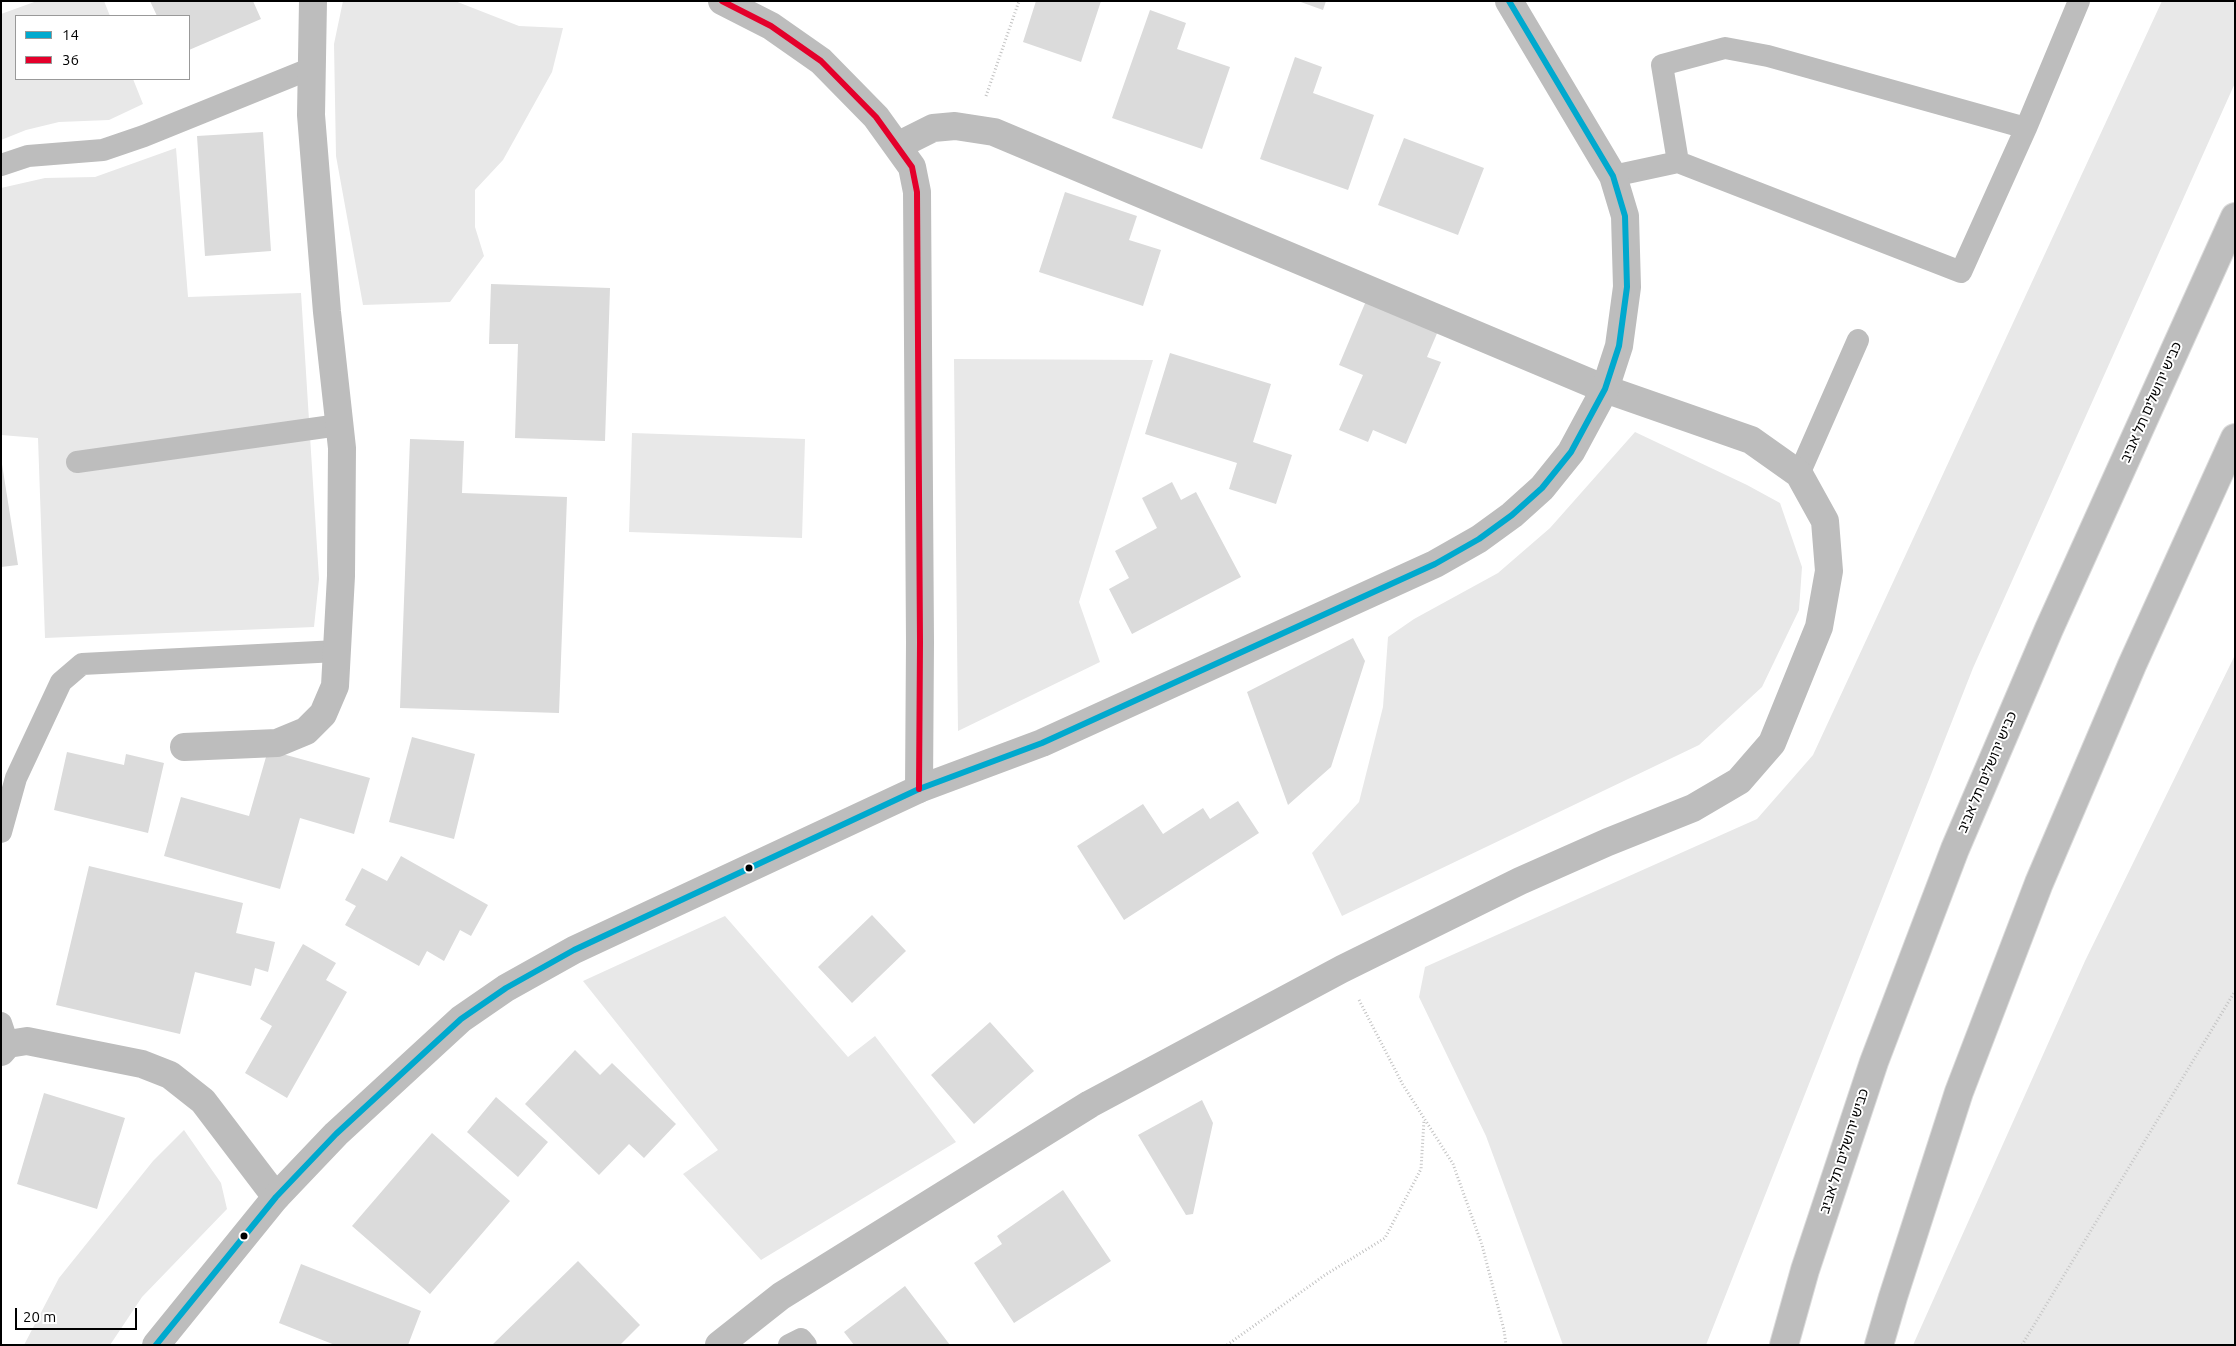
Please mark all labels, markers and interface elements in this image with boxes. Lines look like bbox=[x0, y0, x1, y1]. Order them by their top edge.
legend bbox=[15, 15, 190, 80]
text: 14 bbox=[62, 26, 79, 43]
text: 36 bbox=[62, 51, 79, 68]
street label: כביש ירושלים תל אביב bbox=[2117, 339, 2185, 465]
street label: כביש ירושלים תל אביב bbox=[1954, 709, 2020, 835]
unlabelled marker bbox=[744, 863, 754, 873]
street label: כביש ירושלים תל אביב bbox=[1816, 1086, 1872, 1216]
unlabelled marker bbox=[239, 1231, 249, 1241]
scale bar bbox=[18, 1298, 140, 1330]
text: 20 m bbox=[23, 1308, 56, 1325]

